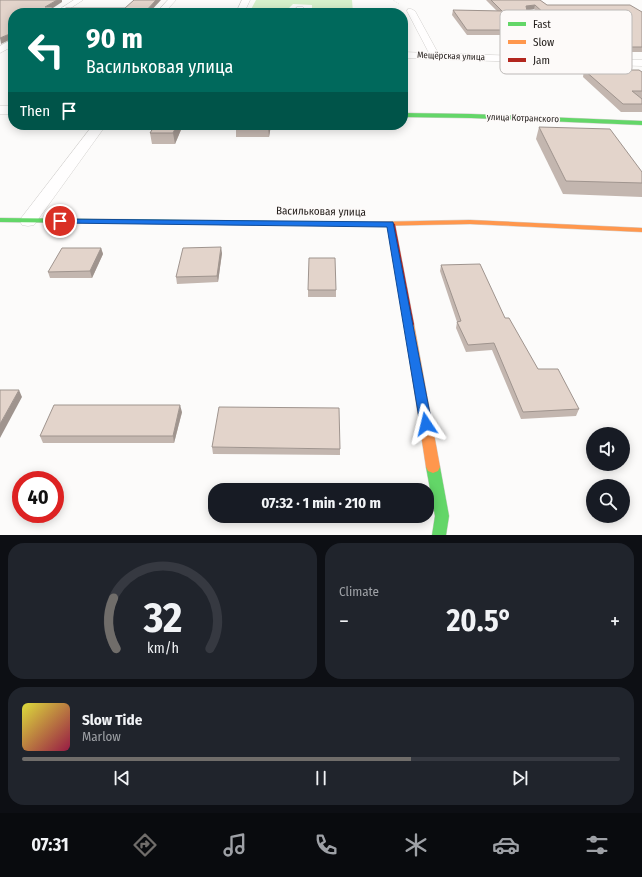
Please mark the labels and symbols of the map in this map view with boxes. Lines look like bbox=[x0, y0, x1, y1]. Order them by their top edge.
legend bbox=[500, 10, 632, 74]
text: Fast bbox=[533, 18, 551, 31]
text: Slow bbox=[533, 36, 554, 49]
street label: Мещёрская улица bbox=[417, 50, 486, 62]
text: Jam bbox=[533, 54, 550, 67]
street label: улица Котранского bbox=[487, 112, 559, 124]
pin bbox=[43, 204, 77, 238]
street label: Васильковая улица bbox=[276, 204, 366, 219]
position arrow bbox=[405, 403, 447, 445]
speed limit sign: 40 bbox=[12, 471, 64, 523]

